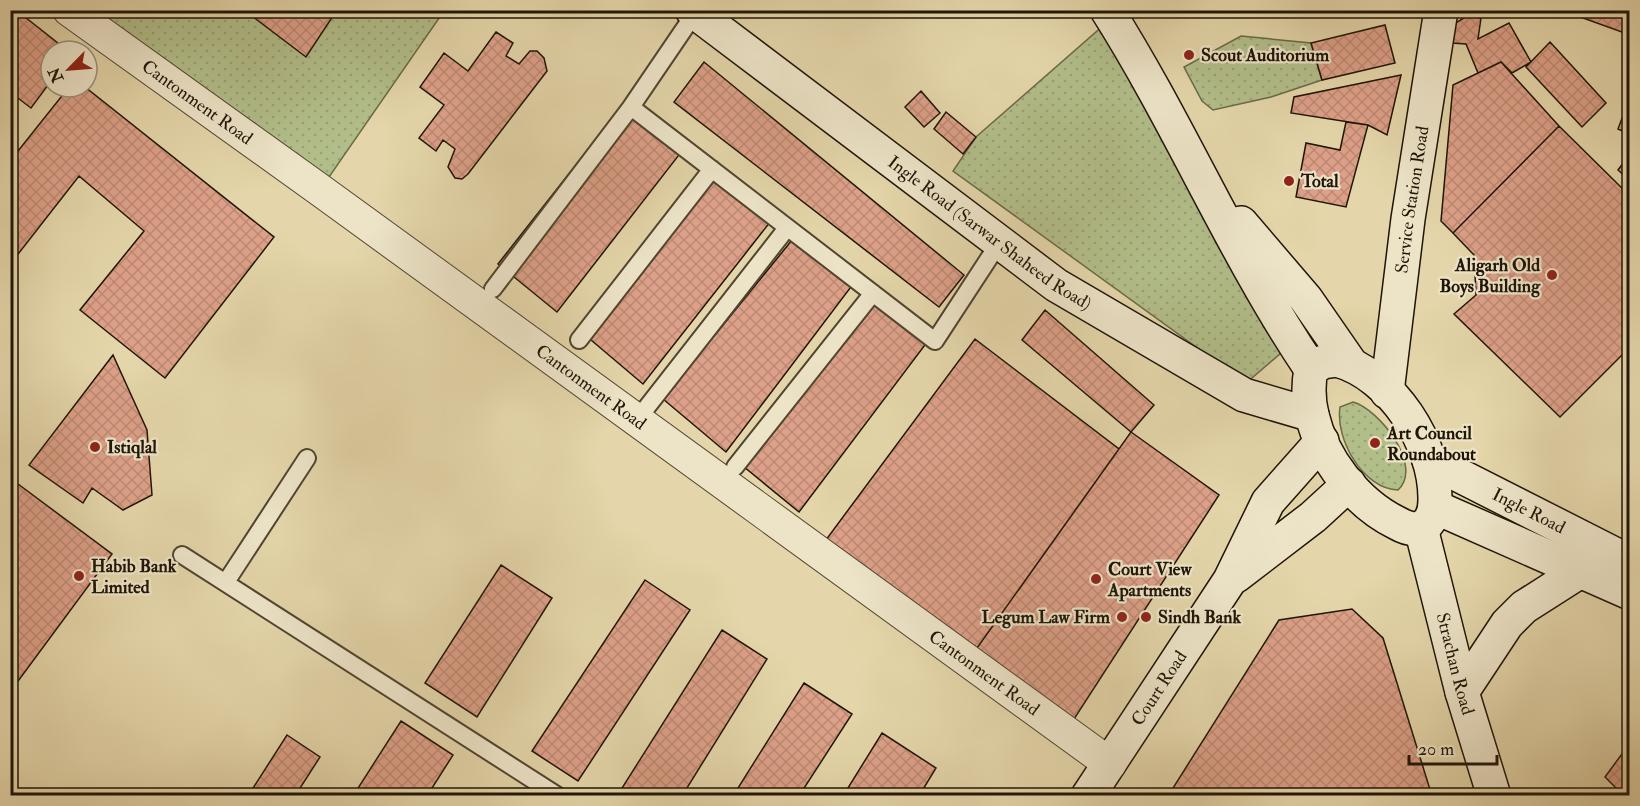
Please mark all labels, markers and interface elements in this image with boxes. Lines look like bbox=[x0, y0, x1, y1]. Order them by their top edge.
north arrow bbox=[39, 39, 99, 99]
place label: Scout Auditorium bbox=[1201, 44, 1330, 67]
marker: Scout Auditorium bbox=[1182, 48, 1196, 62]
street label: Cantonment Road bbox=[137, 54, 258, 150]
text: N bbox=[44, 64, 69, 87]
street label: Service Station Road bbox=[1390, 124, 1434, 275]
street label: Ingle Road (Sarwar Shaheed Road) bbox=[883, 151, 1096, 315]
place label: Total bbox=[1300, 170, 1339, 193]
marker: Total bbox=[1282, 174, 1296, 188]
place label: Aligarh Old Boys Building bbox=[1440, 254, 1541, 298]
marker: Aligarh Old Boys Building bbox=[1545, 268, 1559, 282]
street label: Cantonment Road bbox=[531, 339, 651, 435]
place label: Art Council Roundabout bbox=[1386, 422, 1476, 466]
place label: Istiqlal bbox=[107, 436, 157, 459]
marker: Art Council Roundabout bbox=[1368, 436, 1382, 450]
marker: Istiqlal bbox=[88, 440, 102, 454]
street label: Ingle Road bbox=[1488, 483, 1569, 539]
place label: Habib Bank Limited bbox=[91, 555, 177, 599]
place label: Court View Apartments bbox=[1107, 558, 1192, 602]
marker: Habib Bank Limited bbox=[72, 569, 86, 583]
marker: Court View Apartments bbox=[1089, 572, 1103, 586]
place label: Legum Law Firm bbox=[982, 606, 1111, 629]
place label: Sindh Bank bbox=[1158, 606, 1242, 629]
marker: Legum Law Firm bbox=[1115, 610, 1129, 624]
marker: Sindh Bank bbox=[1139, 610, 1153, 624]
street label: Strachan Road bbox=[1431, 610, 1480, 718]
street label: Cantonment Road bbox=[924, 625, 1044, 721]
street label: Court Road bbox=[1126, 646, 1192, 730]
scale bar bbox=[1409, 728, 1498, 766]
text: 20 m bbox=[1418, 738, 1454, 761]

